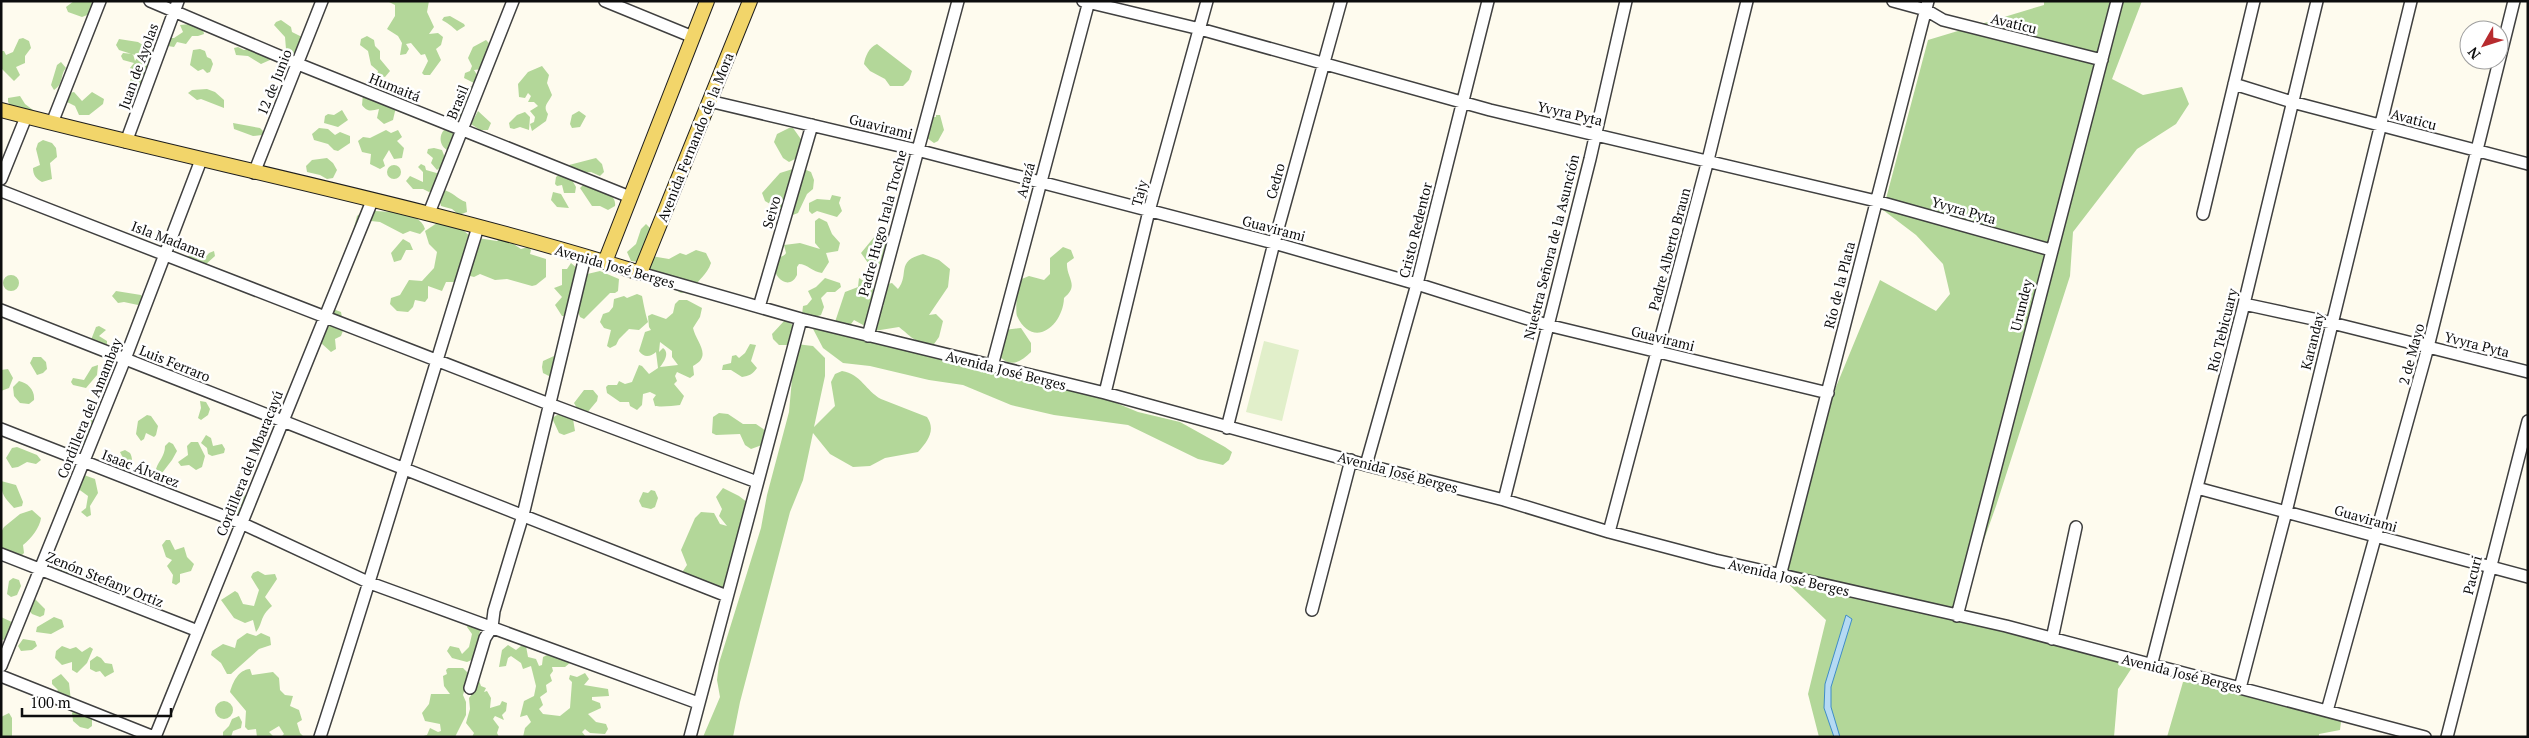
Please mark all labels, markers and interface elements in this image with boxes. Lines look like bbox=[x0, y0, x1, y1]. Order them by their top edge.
street label: Avaticu bbox=[1989, 8, 2039, 38]
street label: Juan de Ayolas bbox=[114, 20, 162, 112]
north arrow bbox=[2459, 20, 2509, 70]
text: N bbox=[2463, 43, 2484, 64]
street label: 12 de Junio bbox=[252, 46, 296, 118]
street label: Avenida Fernando de la Mora bbox=[652, 49, 738, 225]
street label: Humaitá bbox=[366, 68, 424, 106]
street label: Brasil bbox=[442, 82, 472, 122]
street label: Yvyra Pyta bbox=[1536, 96, 1604, 130]
street label: Avaticu bbox=[2389, 104, 2439, 134]
street label: Guavirami bbox=[847, 109, 915, 143]
street label: Padre Hugo Irala Troche bbox=[853, 148, 911, 298]
street label: Nuestra Señora de la Asunción bbox=[1519, 152, 1583, 342]
street label: Arazá bbox=[1011, 160, 1039, 200]
street label: Cedro bbox=[1261, 161, 1289, 201]
street label: Tajy bbox=[1126, 177, 1152, 208]
street label: Cristo Redentor bbox=[1394, 179, 1436, 280]
street label: Padre Alberto Braun bbox=[1643, 185, 1695, 312]
street label: Yvyra Pyta bbox=[1929, 192, 1999, 228]
street label: Seivo bbox=[757, 193, 785, 231]
street label: Guavirami bbox=[1240, 210, 1308, 246]
street label: Isla Madama bbox=[129, 216, 209, 262]
street label: Río de la Plata bbox=[1819, 239, 1859, 331]
street label: Avenida José Berges bbox=[553, 240, 677, 292]
street label: Urundey bbox=[2005, 276, 2037, 333]
street label: Río Tebicuary bbox=[2202, 285, 2242, 374]
street label: Karanday bbox=[2296, 309, 2329, 372]
street label: Guavirami bbox=[1629, 321, 1697, 355]
street label: 2 de Mayo bbox=[2394, 321, 2428, 387]
street label: Yvyra Pyta bbox=[2443, 327, 2511, 361]
street label: Cordillera del Amambay bbox=[52, 334, 126, 481]
street label: Luis Ferraro bbox=[137, 340, 214, 386]
street label: Avenida José Berges bbox=[944, 346, 1068, 394]
street label: Cordillera del Mbaracayú bbox=[211, 387, 287, 539]
street label: Isaac Álvarez bbox=[99, 444, 183, 492]
street label: Avenida José Berges bbox=[1336, 447, 1460, 497]
street label: Guavirami bbox=[2332, 500, 2400, 536]
street label: Zenón Stefany Ortiz bbox=[43, 547, 167, 611]
street label: Avenida José Berges bbox=[1727, 554, 1851, 600]
street label: Pacuri bbox=[2458, 554, 2486, 596]
street label: Avenida José Berges bbox=[2120, 649, 2244, 697]
scale bar bbox=[22, 686, 171, 718]
text: 100 m bbox=[30, 692, 71, 712]

